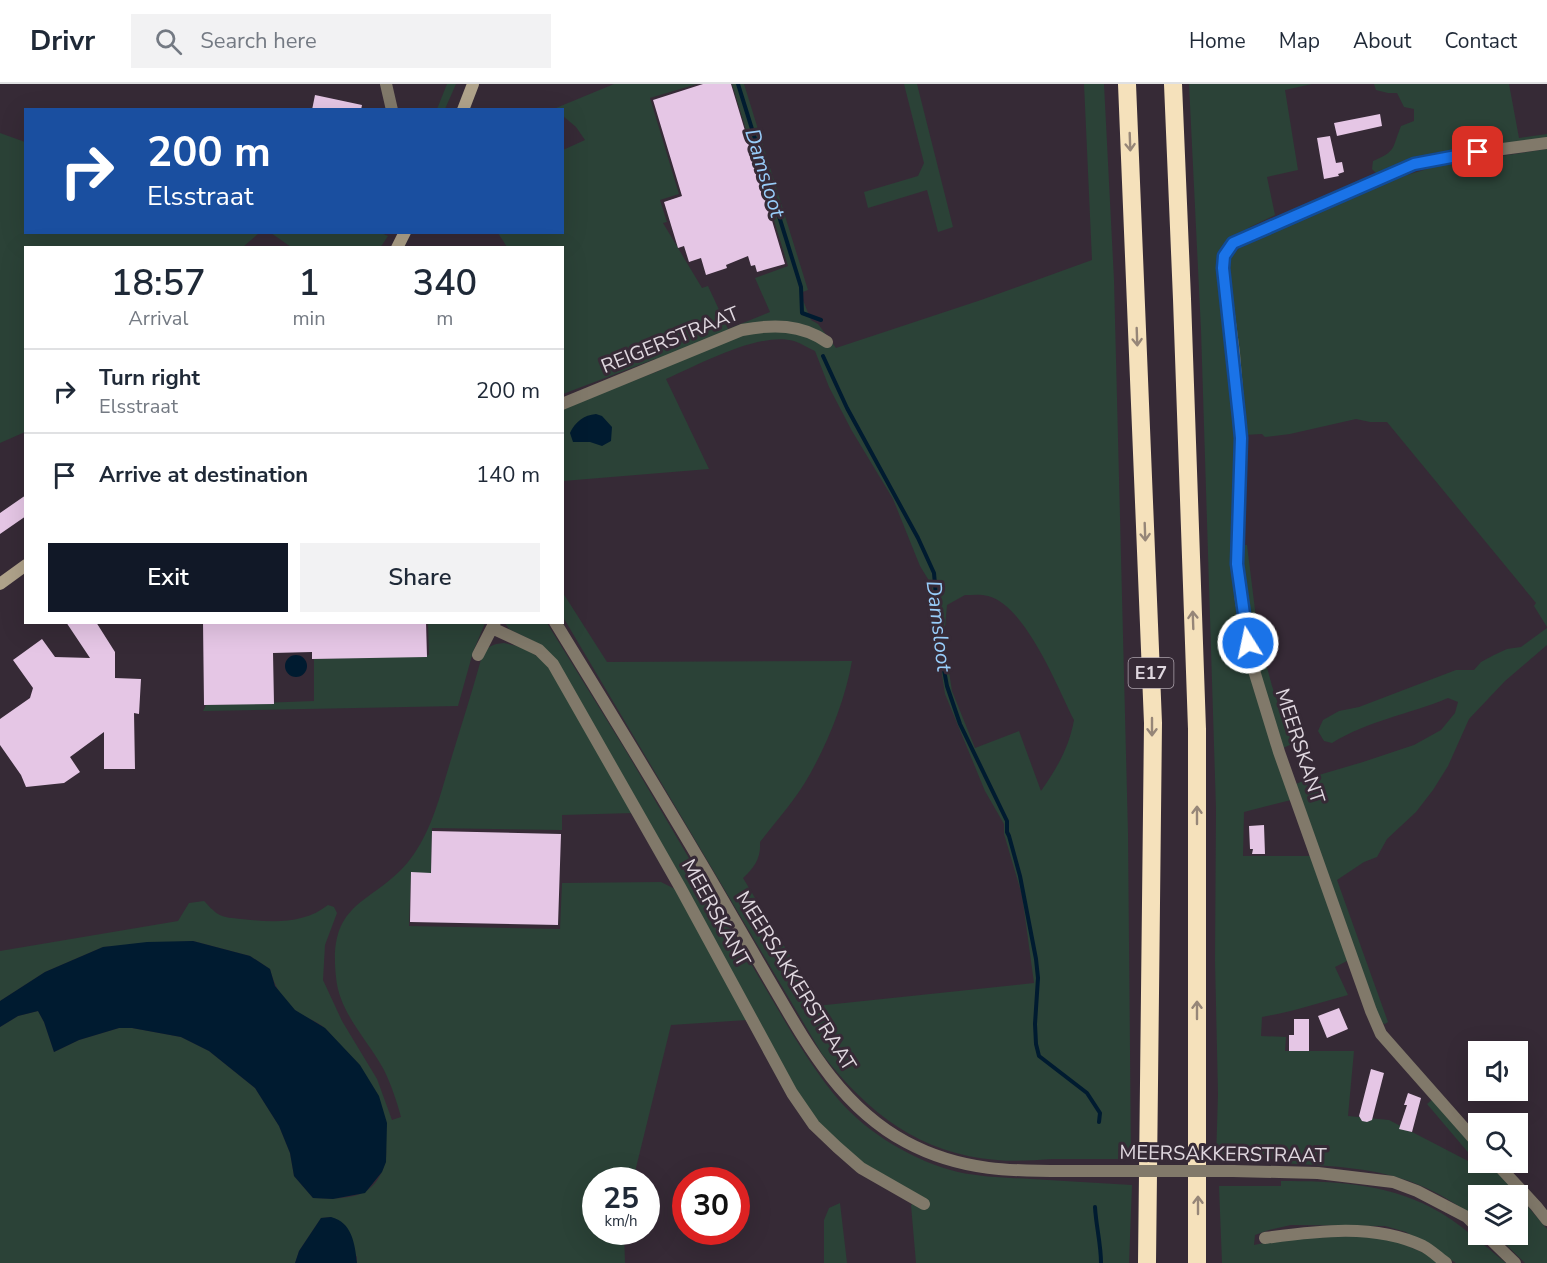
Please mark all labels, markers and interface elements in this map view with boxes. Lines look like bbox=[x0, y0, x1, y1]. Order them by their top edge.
search box bbox=[131, 14, 551, 68]
text: Drivr bbox=[30, 22, 95, 60]
icon: search bbox=[152, 25, 185, 58]
text: Search here bbox=[200, 26, 317, 56]
text: Home bbox=[1189, 27, 1246, 55]
text: Map bbox=[1279, 27, 1320, 55]
text: About bbox=[1353, 27, 1411, 55]
text: Contact bbox=[1444, 27, 1517, 55]
text: 200 m bbox=[147, 124, 271, 181]
water label: Damsloot bbox=[738, 125, 792, 221]
pin bbox=[1452, 126, 1503, 177]
icon: right bbox=[48, 132, 126, 210]
one-way arrow bbox=[1124, 132, 1135, 152]
icon: arrive bbox=[1461, 135, 1494, 168]
text: Elsstraat bbox=[147, 178, 254, 215]
text: 18:57 bbox=[111, 259, 206, 308]
text: 1 bbox=[298, 259, 320, 308]
text: 340 bbox=[412, 259, 477, 308]
street label: REIGERSTRAAT bbox=[597, 300, 743, 380]
text: Arrival bbox=[128, 305, 188, 332]
text: min bbox=[293, 305, 326, 332]
text: m bbox=[436, 305, 453, 332]
one-way arrow bbox=[1132, 327, 1143, 347]
text: Turn right bbox=[99, 363, 200, 393]
icon: right bbox=[48, 375, 81, 408]
text: 200 m bbox=[476, 376, 540, 406]
text: Elsstraat bbox=[99, 393, 178, 420]
icon: arrive bbox=[48, 459, 81, 492]
text: Arrive at destination bbox=[99, 460, 308, 490]
text: 140 m bbox=[476, 460, 540, 490]
one-way arrow bbox=[1140, 522, 1151, 542]
button: Exit bbox=[48, 543, 288, 612]
button: Share bbox=[300, 543, 540, 612]
water label: Damsloot bbox=[920, 579, 959, 674]
one-way arrow bbox=[1188, 610, 1199, 630]
position arrow bbox=[1216, 611, 1280, 675]
road number: E17 bbox=[1128, 658, 1174, 688]
street label: MEERSKANT bbox=[1269, 685, 1331, 807]
one-way arrow bbox=[1146, 717, 1158, 737]
one-way arrow bbox=[1191, 805, 1203, 825]
street label: MEERSKANT bbox=[675, 854, 757, 972]
street label: MEERSAKKERSTRAAT bbox=[730, 886, 862, 1076]
one-way arrow bbox=[1191, 1000, 1203, 1020]
map controls bbox=[1468, 1041, 1528, 1245]
button: sound bbox=[1468, 1041, 1528, 1101]
button: search bbox=[1468, 1113, 1528, 1173]
street label: MEERSAKKERSTRAAT bbox=[1119, 1139, 1327, 1169]
speed limit sign: 30 bbox=[672, 1167, 750, 1245]
text: 25 bbox=[603, 1178, 639, 1219]
button: layers bbox=[1468, 1185, 1528, 1245]
one-way arrow bbox=[1192, 1195, 1203, 1215]
text: km/h bbox=[604, 1211, 638, 1231]

